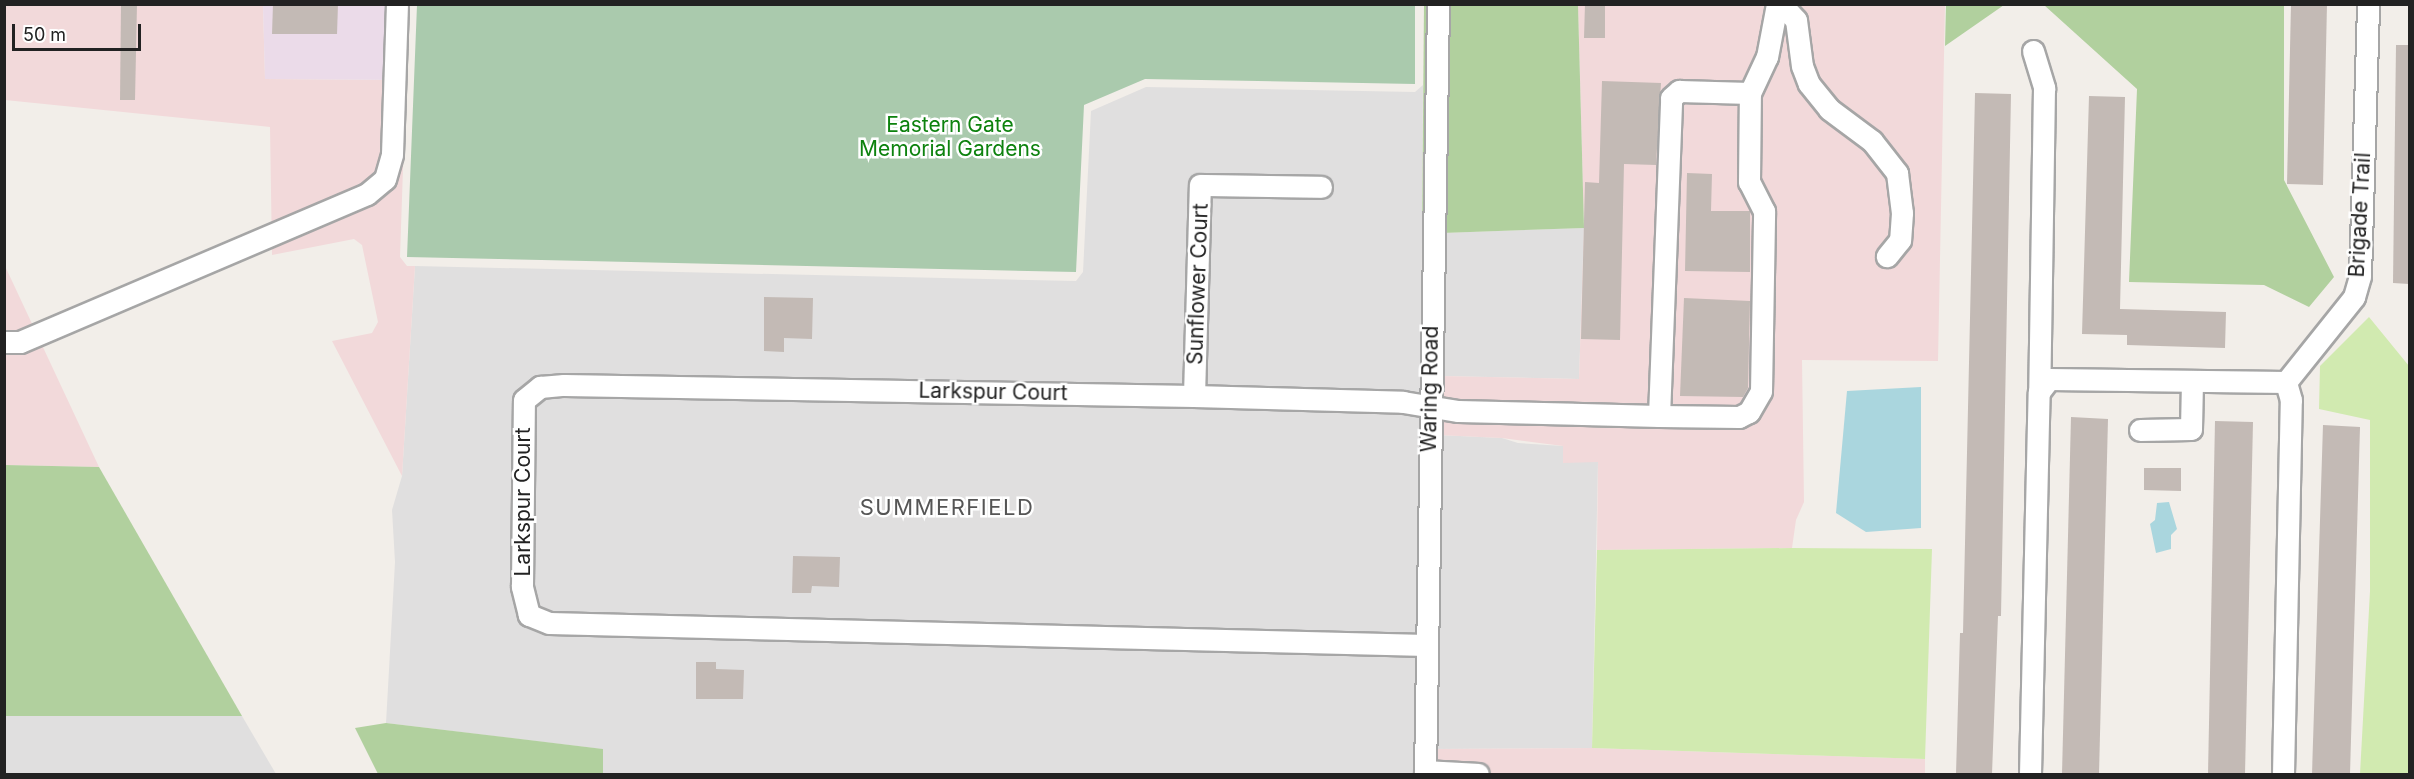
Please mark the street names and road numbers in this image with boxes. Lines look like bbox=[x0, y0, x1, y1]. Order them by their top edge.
street label: Brigade Trail bbox=[2344, 152, 2376, 278]
street label: Sunflower Court bbox=[1183, 203, 1213, 365]
street label: Waring Road bbox=[1416, 325, 1444, 453]
street label: Larkspur Court bbox=[918, 378, 1068, 406]
street label: Larkspur Court bbox=[510, 427, 536, 577]

